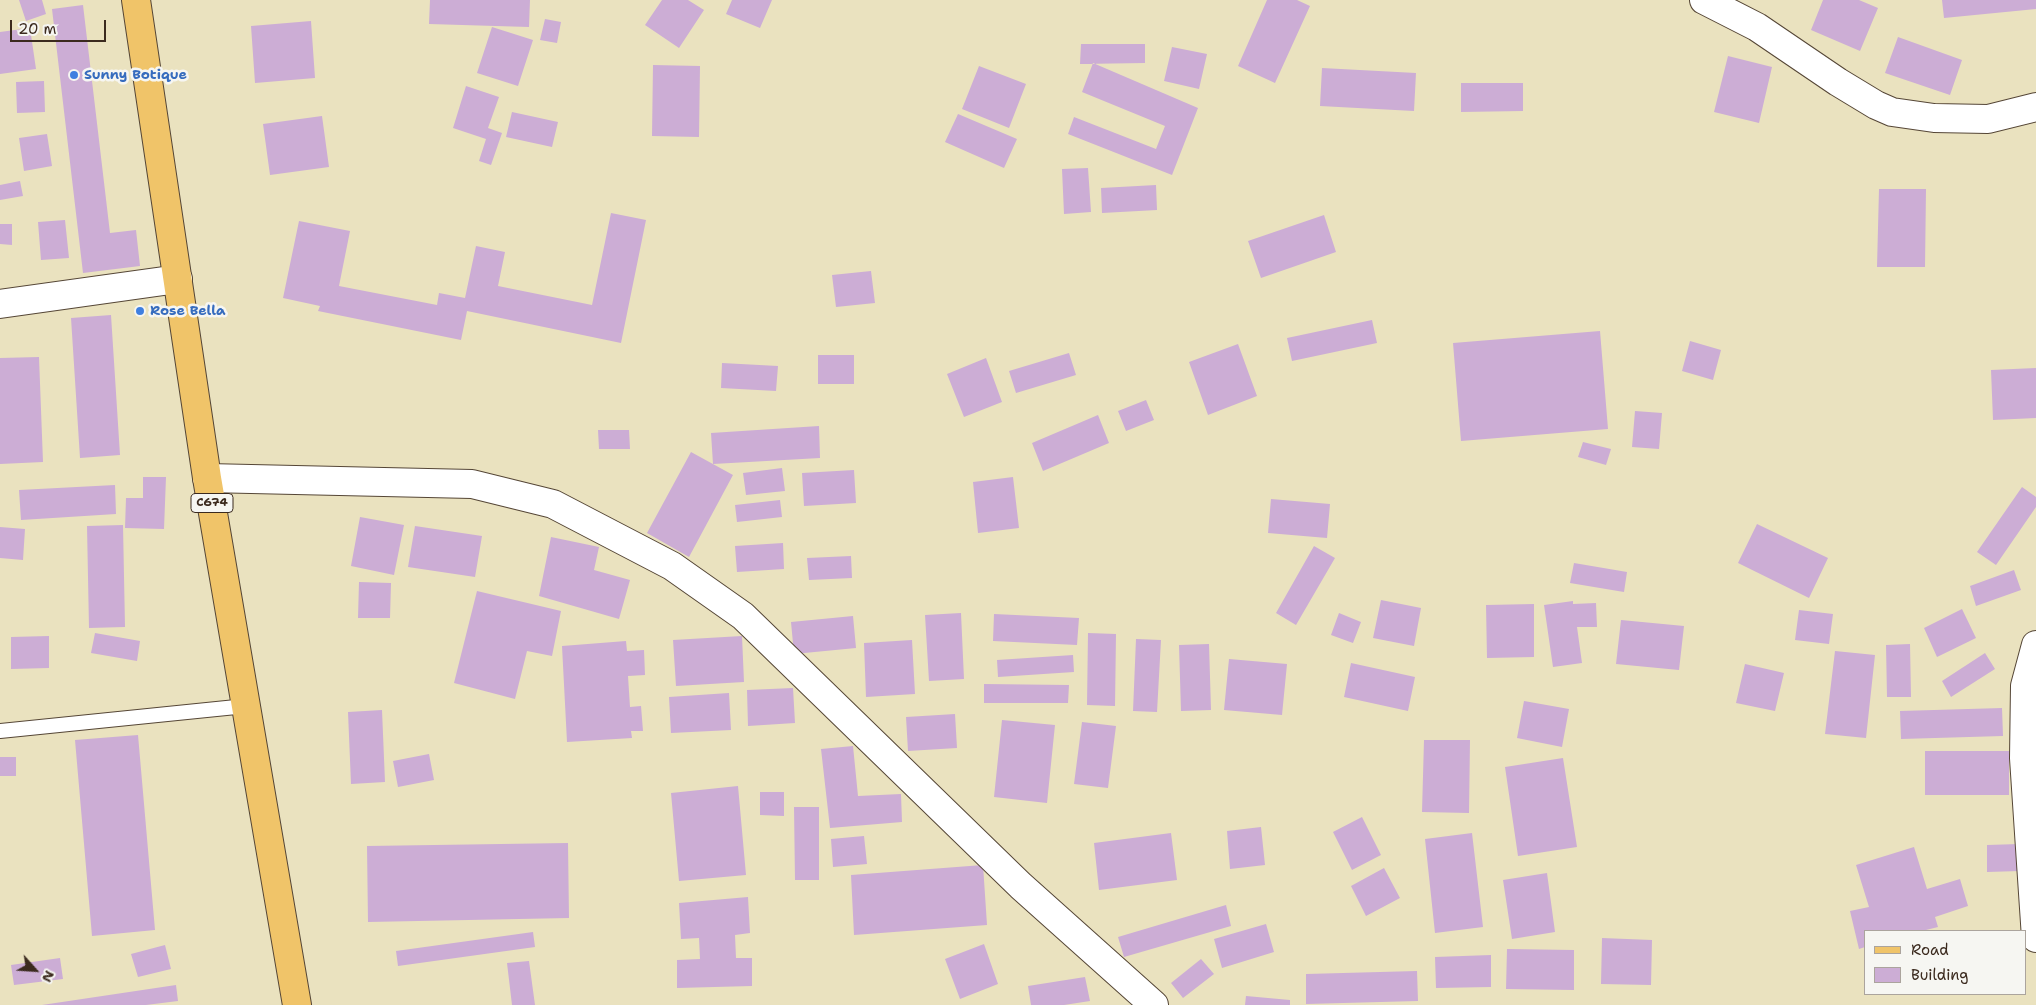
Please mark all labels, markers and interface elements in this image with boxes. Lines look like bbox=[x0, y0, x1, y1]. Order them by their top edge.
scale bar bbox=[12, 10, 109, 42]
text: 20 m bbox=[18, 19, 57, 39]
place label: Sunny Botique bbox=[84, 67, 187, 83]
marker: Sunny Botique bbox=[68, 69, 80, 81]
place label: Rose Bella bbox=[150, 303, 226, 319]
marker: Rose Bella bbox=[134, 305, 146, 317]
road number: C674 bbox=[191, 493, 233, 512]
legend bbox=[1864, 930, 2026, 995]
text: Road bbox=[1911, 940, 1949, 960]
north arrow bbox=[10, 945, 60, 995]
text: Building bbox=[1911, 965, 1968, 985]
text: N bbox=[38, 968, 59, 986]

